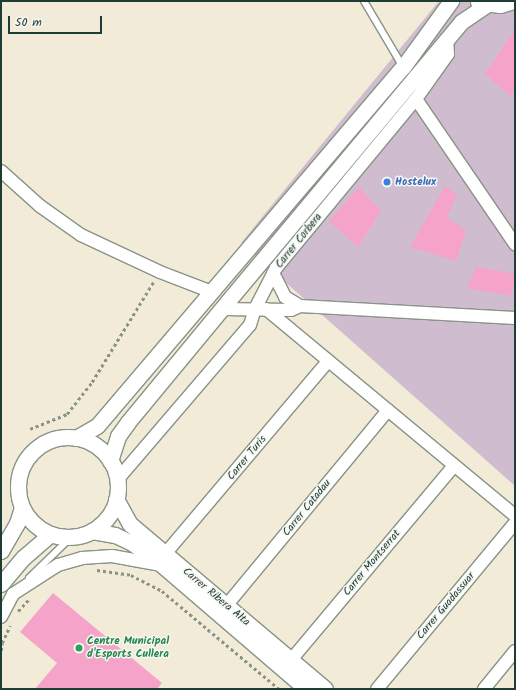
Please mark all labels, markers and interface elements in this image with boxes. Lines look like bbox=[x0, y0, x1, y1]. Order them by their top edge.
scale bar bbox=[10, 8, 104, 34]
text: 50 m bbox=[15, 13, 42, 32]
place label: Hostelux bbox=[395, 175, 436, 189]
marker: Hostelux bbox=[382, 177, 392, 187]
street label: Carrer Corbera bbox=[273, 211, 325, 271]
street label: Carrer Turis bbox=[225, 433, 269, 483]
street label: Carrer Catadau bbox=[280, 477, 334, 539]
street label: Carrer Montserrat bbox=[341, 527, 403, 599]
street label: Carrer Ribera Alta bbox=[180, 565, 252, 629]
street label: Carrer Guadassuar bbox=[414, 570, 478, 642]
place label: Centre Municipal d'Esports Cullera bbox=[87, 635, 169, 661]
marker: Centre Municipal d'Esports Cullera bbox=[74, 643, 84, 653]

